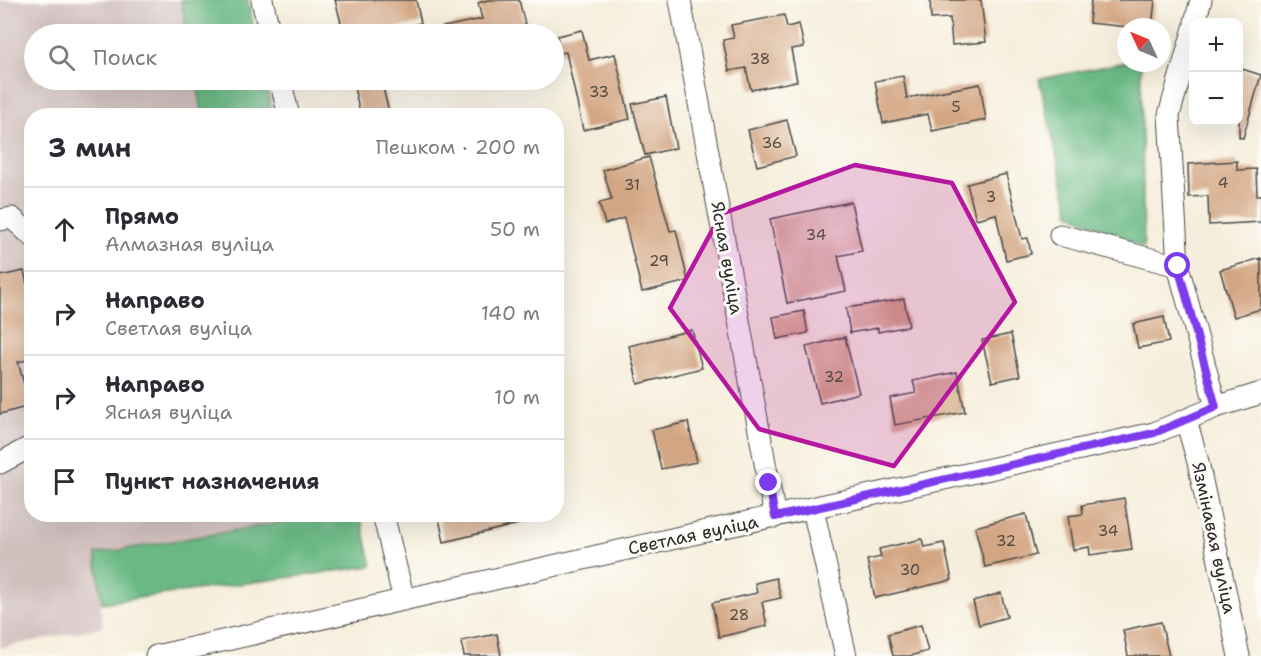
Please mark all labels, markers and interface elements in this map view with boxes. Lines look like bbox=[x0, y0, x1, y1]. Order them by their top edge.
north arrow bbox=[1117, 18, 1171, 72]
map controls bbox=[1189, 18, 1243, 126]
button: + bbox=[1189, 18, 1243, 72]
search box bbox=[24, 24, 564, 90]
icon: search bbox=[45, 41, 78, 74]
text: Поиск bbox=[93, 43, 157, 72]
house number: 38 bbox=[750, 49, 770, 69]
button: − bbox=[1189, 72, 1243, 126]
house number: 33 bbox=[589, 82, 609, 102]
house number: 5 bbox=[951, 97, 961, 117]
text: 3 мин bbox=[48, 130, 131, 165]
house number: 36 bbox=[762, 133, 782, 153]
text: Пешком · 200 m bbox=[376, 134, 540, 160]
house number: 4 bbox=[1218, 173, 1228, 193]
house number: 31 bbox=[624, 175, 640, 195]
house number: 3 bbox=[986, 187, 996, 207]
street label: Ясная вуліца bbox=[705, 200, 749, 316]
text: Прямо bbox=[105, 202, 179, 231]
icon: ahead bbox=[48, 213, 81, 246]
text: 50 m bbox=[490, 216, 540, 242]
house number: 34 bbox=[806, 225, 826, 245]
text: Алмазная вуліца bbox=[105, 231, 274, 257]
house number: 29 bbox=[649, 251, 669, 271]
route start bbox=[1164, 252, 1190, 278]
text: Направо bbox=[105, 286, 205, 315]
icon: right bbox=[48, 297, 81, 330]
text: 140 m bbox=[481, 300, 540, 326]
text: Светлая вуліца bbox=[105, 315, 252, 341]
house number: 32 bbox=[824, 367, 844, 387]
text: Направо bbox=[105, 370, 205, 399]
icon: right bbox=[48, 381, 81, 414]
text: 10 m bbox=[494, 384, 540, 410]
text: Ясная вуліца bbox=[105, 399, 232, 425]
street label: Язмінавая вуліца bbox=[1186, 460, 1242, 616]
icon: arrive bbox=[48, 465, 81, 498]
text: Пункт назначения bbox=[105, 467, 319, 496]
route end bbox=[755, 469, 781, 495]
street label: Светлая вуліца bbox=[626, 509, 760, 561]
house number: 34 bbox=[1098, 521, 1118, 541]
house number: 32 bbox=[996, 531, 1016, 551]
house number: 30 bbox=[900, 560, 920, 580]
house number: 28 bbox=[729, 605, 749, 625]

